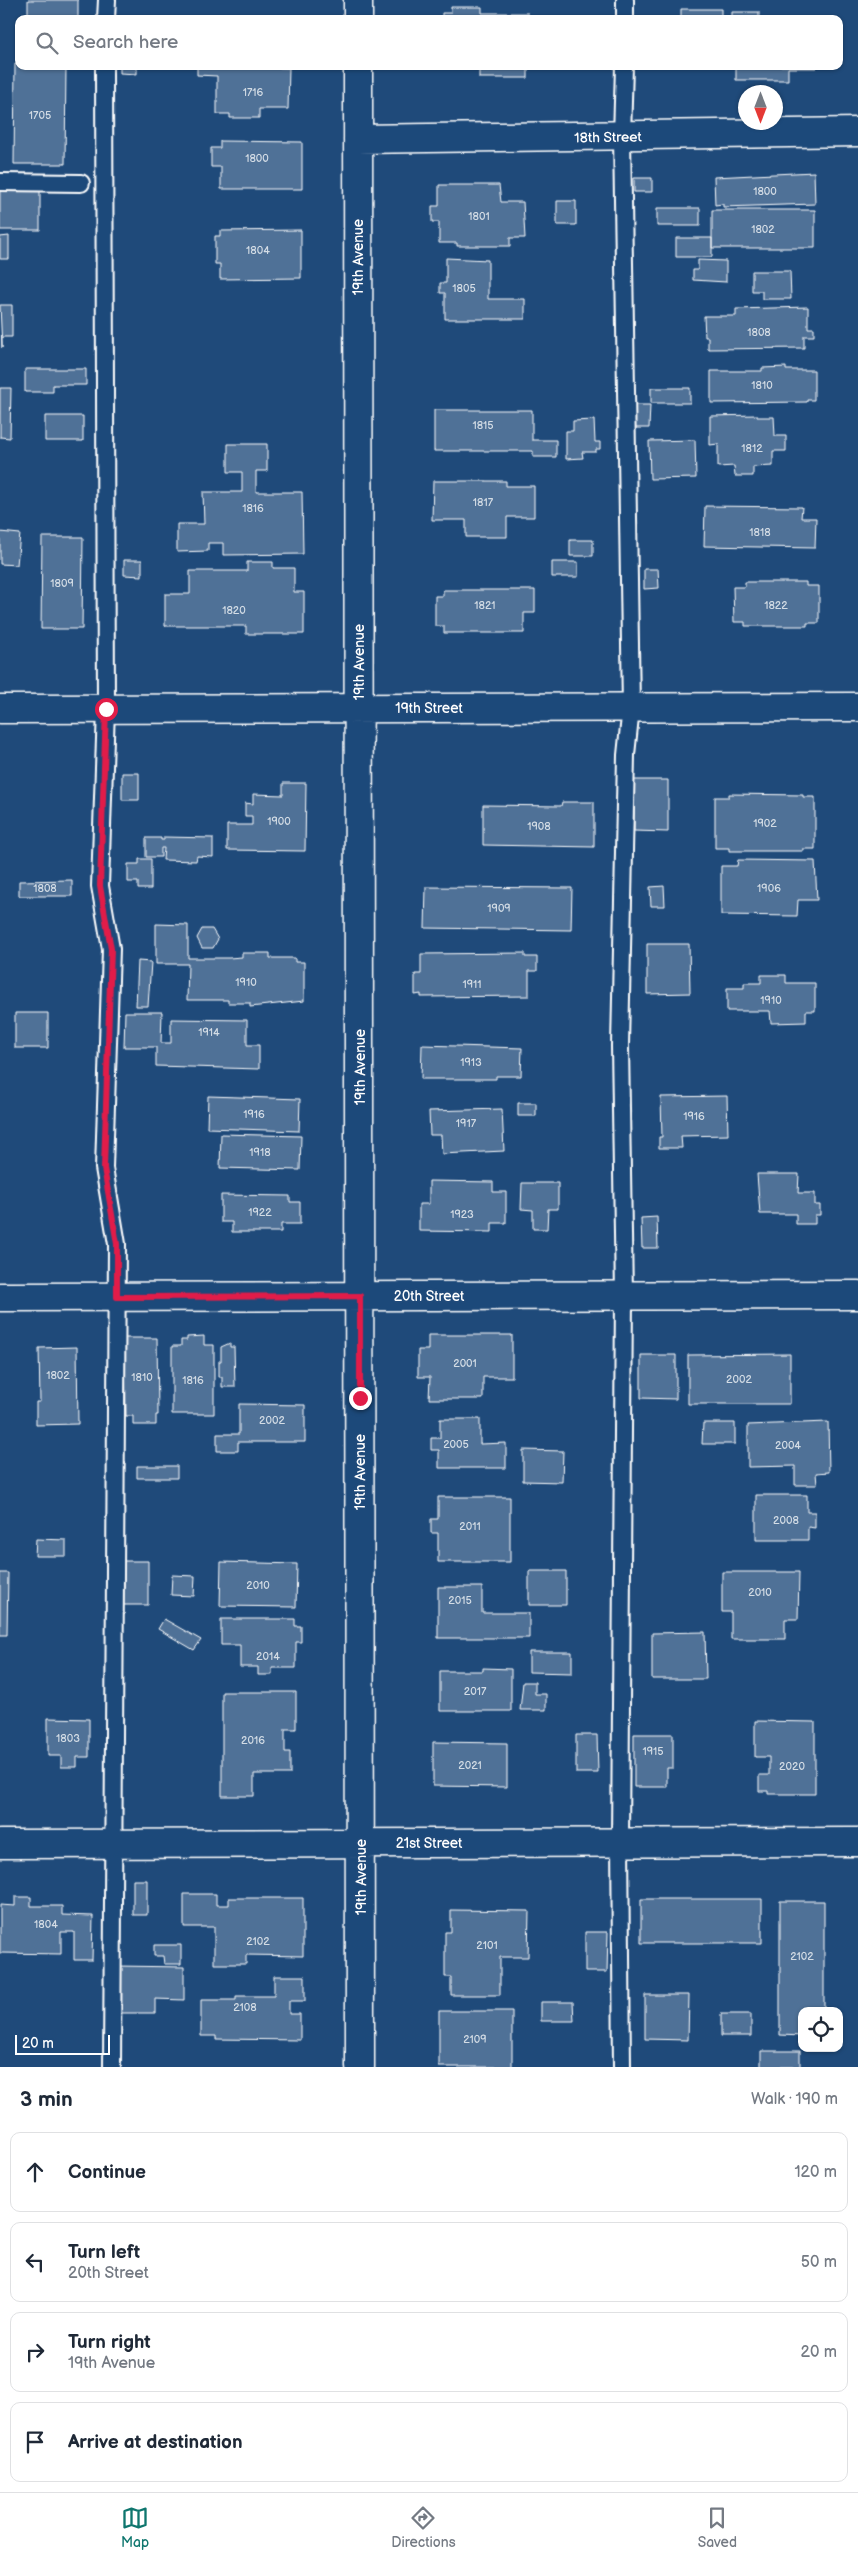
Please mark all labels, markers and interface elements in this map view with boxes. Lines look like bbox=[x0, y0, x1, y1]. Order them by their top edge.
search box bbox=[15, 15, 843, 70]
icon: search bbox=[33, 29, 61, 57]
text: Search here bbox=[73, 31, 178, 54]
north arrow bbox=[738, 85, 783, 130]
house number: 1716 bbox=[243, 86, 264, 99]
house number: 1705 bbox=[29, 109, 51, 122]
street label: 18th Street bbox=[574, 128, 643, 147]
house number: 1800 bbox=[245, 152, 269, 165]
house number: 1800 bbox=[753, 185, 777, 198]
house number: 1801 bbox=[468, 210, 490, 223]
street label: 19th Avenue bbox=[350, 219, 367, 295]
house number: 1802 bbox=[751, 223, 775, 236]
house number: 1804 bbox=[246, 244, 270, 257]
house number: 1805 bbox=[452, 282, 476, 295]
house number: 1808 bbox=[747, 326, 771, 339]
house number: 1810 bbox=[751, 379, 773, 392]
house number: 1815 bbox=[472, 419, 494, 432]
house number: 1812 bbox=[741, 442, 763, 455]
house number: 1817 bbox=[473, 496, 494, 509]
house number: 1816 bbox=[242, 502, 264, 515]
house number: 1818 bbox=[749, 526, 771, 539]
house number: 1809 bbox=[50, 577, 74, 590]
house number: 1821 bbox=[474, 599, 496, 612]
house number: 1822 bbox=[764, 599, 788, 612]
house number: 1820 bbox=[222, 604, 246, 617]
street label: 19th Avenue bbox=[351, 624, 368, 700]
route start bbox=[95, 698, 118, 721]
street label: 19th Street bbox=[395, 700, 463, 717]
house number: 1900 bbox=[267, 815, 291, 828]
house number: 1902 bbox=[753, 817, 777, 830]
house number: 1908 bbox=[527, 820, 551, 833]
house number: 1808 bbox=[33, 882, 57, 895]
house number: 1906 bbox=[757, 882, 781, 895]
house number: 1909 bbox=[487, 902, 511, 915]
house number: 1910 bbox=[235, 976, 257, 989]
house number: 1911 bbox=[462, 978, 482, 991]
house number: 1910 bbox=[760, 994, 782, 1007]
house number: 1914 bbox=[198, 1026, 220, 1039]
street label: 19th Avenue bbox=[352, 1029, 369, 1105]
house number: 1913 bbox=[460, 1056, 482, 1069]
house number: 1916 bbox=[243, 1108, 265, 1121]
house number: 1916 bbox=[683, 1110, 705, 1123]
house number: 1917 bbox=[456, 1117, 477, 1130]
house number: 1918 bbox=[249, 1146, 271, 1159]
house number: 1922 bbox=[248, 1206, 272, 1219]
house number: 1923 bbox=[450, 1208, 474, 1221]
street label: 20th Street bbox=[394, 1288, 465, 1305]
house number: 2001 bbox=[453, 1357, 477, 1370]
house number: 1802 bbox=[46, 1369, 70, 1382]
house number: 1810 bbox=[131, 1371, 153, 1384]
house number: 2002 bbox=[726, 1373, 752, 1386]
house number: 1816 bbox=[182, 1374, 204, 1387]
route end bbox=[349, 1387, 372, 1410]
house number: 2002 bbox=[259, 1414, 285, 1427]
street label: 19th Avenue bbox=[352, 1434, 369, 1510]
house number: 2005 bbox=[443, 1438, 469, 1451]
house number: 2004 bbox=[775, 1439, 801, 1452]
house number: 2008 bbox=[773, 1514, 799, 1527]
house number: 2011 bbox=[459, 1520, 481, 1533]
house number: 2010 bbox=[246, 1579, 270, 1592]
house number: 2010 bbox=[748, 1586, 772, 1599]
house number: 2015 bbox=[448, 1594, 472, 1607]
house number: 2014 bbox=[256, 1650, 280, 1663]
house number: 2017 bbox=[464, 1685, 487, 1698]
house number: 1803 bbox=[56, 1732, 80, 1745]
house number: 2016 bbox=[241, 1734, 265, 1747]
house number: 1915 bbox=[642, 1745, 664, 1758]
house number: 2021 bbox=[458, 1759, 482, 1772]
house number: 2020 bbox=[779, 1760, 805, 1773]
street label: 21st Street bbox=[396, 1835, 463, 1852]
street label: 19th Avenue bbox=[353, 1839, 370, 1915]
house number: 1804 bbox=[34, 1918, 58, 1931]
house number: 2102 bbox=[246, 1935, 270, 1948]
house number: 2101 bbox=[476, 1939, 498, 1952]
house number: 2102 bbox=[790, 1950, 814, 1963]
house number: 2108 bbox=[233, 2001, 257, 2014]
map controls bbox=[798, 2007, 843, 2052]
button: locate bbox=[798, 2007, 843, 2052]
scale bar bbox=[15, 2032, 110, 2055]
house number: 2109 bbox=[463, 2033, 487, 2046]
text: 20 m bbox=[22, 2035, 54, 2052]
text: 3 min bbox=[20, 2087, 73, 2112]
text: Walk · 190 m bbox=[751, 2090, 838, 2109]
icon: ahead bbox=[21, 2158, 49, 2186]
text: Continue bbox=[68, 2161, 146, 2184]
text: 120 m bbox=[794, 2163, 837, 2182]
text: Turn left bbox=[68, 2241, 140, 2264]
icon: left bbox=[21, 2248, 49, 2276]
text: 50 m bbox=[801, 2253, 837, 2272]
text: 20th Street bbox=[68, 2264, 149, 2283]
text: Turn right bbox=[68, 2331, 151, 2354]
icon: right bbox=[21, 2338, 49, 2366]
text: 20 m bbox=[801, 2343, 837, 2362]
text: 19th Avenue bbox=[68, 2354, 155, 2373]
icon: arrive bbox=[21, 2428, 49, 2456]
text: Arrive at destination bbox=[68, 2431, 243, 2454]
tab: Map bbox=[121, 2504, 149, 2551]
tab: Directions bbox=[391, 2504, 456, 2551]
tab: Saved bbox=[698, 2504, 737, 2551]

